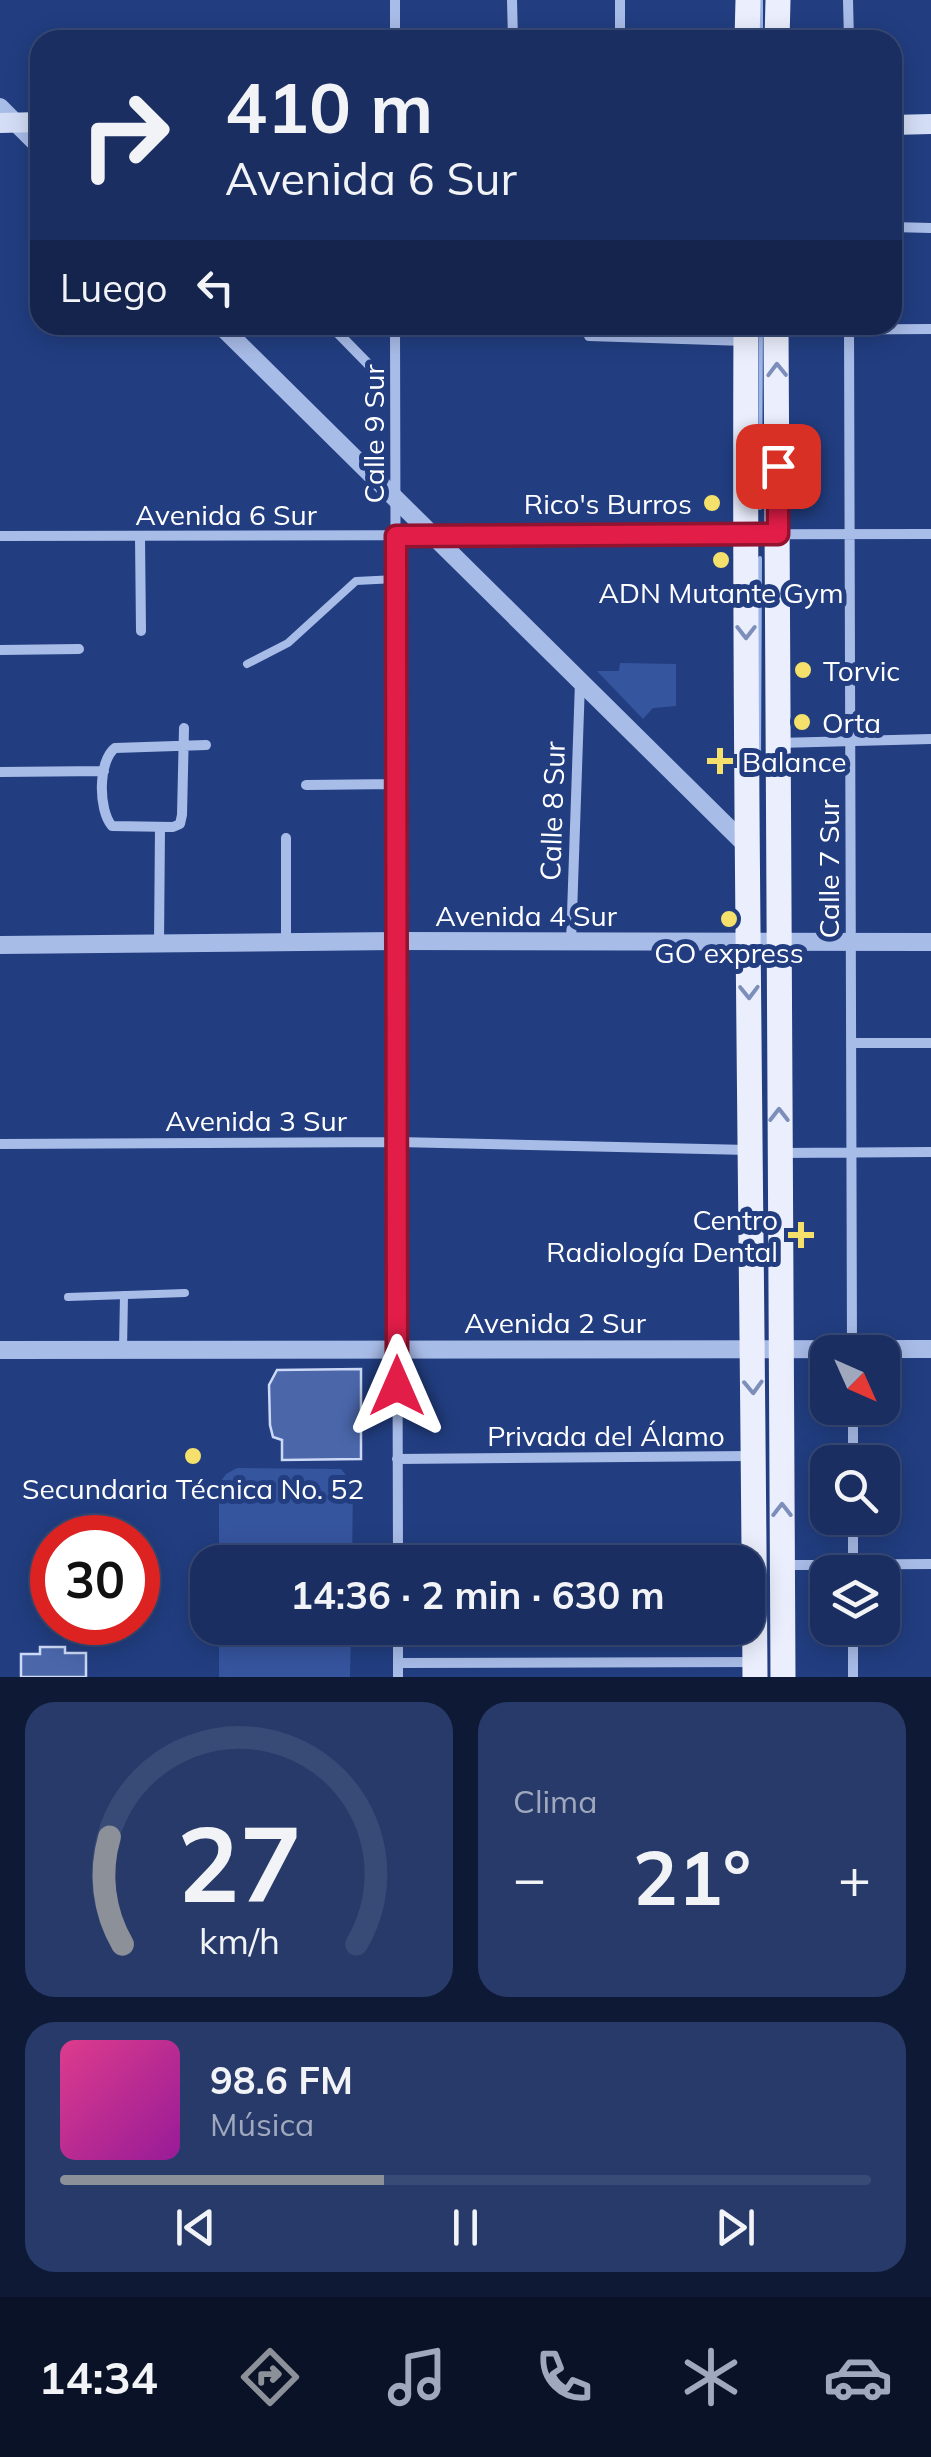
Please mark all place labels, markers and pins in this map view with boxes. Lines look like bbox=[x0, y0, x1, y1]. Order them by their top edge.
pin bbox=[736, 424, 821, 509]
place label: Rico's Burros bbox=[524, 486, 692, 521]
marker: Rico's Burros bbox=[701, 492, 723, 514]
marker: ADN Mutante Gym bbox=[710, 549, 732, 571]
place label: ADN Mutante Gym bbox=[598, 575, 844, 610]
place label: Torvic bbox=[823, 653, 900, 688]
marker: Torvic bbox=[792, 659, 814, 681]
place label: Orta bbox=[822, 705, 881, 740]
marker: Orta bbox=[791, 711, 813, 733]
place label: Balance bbox=[742, 744, 847, 779]
marker: Balance bbox=[707, 748, 733, 774]
marker: GO express bbox=[718, 908, 740, 930]
place label: GO express bbox=[654, 935, 804, 970]
place label: Centro Radiología Dental bbox=[546, 1202, 778, 1269]
marker: Centro Radiología Dental bbox=[788, 1222, 814, 1248]
marker: Secundaria Técnica No. 52 bbox=[182, 1445, 204, 1467]
place label: Secundaria Técnica No. 52 bbox=[22, 1471, 364, 1506]

